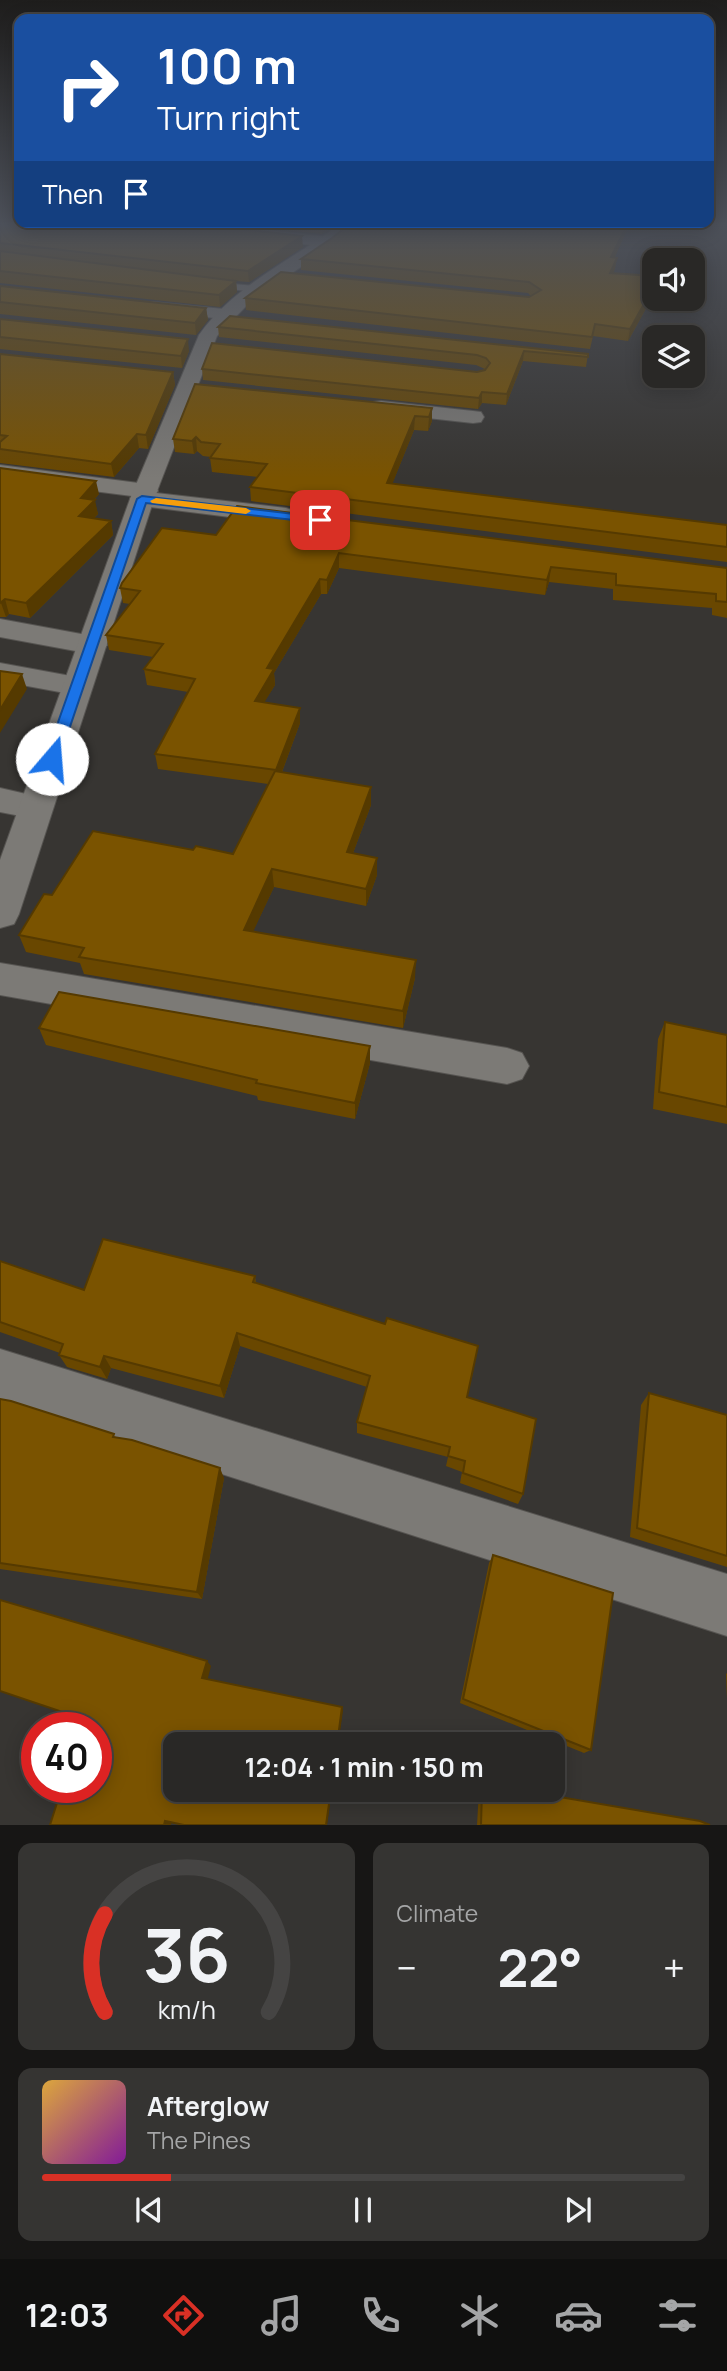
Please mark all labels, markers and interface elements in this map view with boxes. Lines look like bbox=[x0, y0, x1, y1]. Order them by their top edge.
text: 100 m bbox=[157, 32, 297, 99]
icon: right bbox=[42, 42, 133, 133]
text: Turn right bbox=[157, 96, 300, 140]
icon: arrive bbox=[117, 175, 155, 213]
text: Then bbox=[42, 176, 103, 212]
map controls bbox=[642, 248, 705, 388]
button: sound bbox=[642, 248, 705, 311]
button: layers bbox=[642, 325, 705, 388]
pin bbox=[290, 490, 350, 550]
icon: arrive bbox=[301, 501, 339, 539]
position arrow bbox=[15, 722, 89, 796]
speed limit sign: 40 bbox=[21, 1712, 112, 1803]
text: 12:04 · 1 min · 150 m bbox=[244, 1749, 484, 1785]
text: Climate bbox=[397, 1897, 478, 1929]
text: 36 bbox=[142, 1905, 230, 2005]
text: 22° bbox=[497, 1932, 583, 2003]
text: − bbox=[397, 1941, 417, 1993]
text: + bbox=[663, 1941, 685, 1993]
text: km/h bbox=[157, 1992, 215, 2027]
text: Afterglow bbox=[147, 2088, 269, 2124]
text: The Pines bbox=[147, 2124, 251, 2156]
icon: previous bbox=[130, 2191, 168, 2229]
icon: pause bbox=[344, 2191, 382, 2229]
icon: next bbox=[559, 2191, 597, 2229]
icon: directions bbox=[159, 2291, 208, 2340]
icon: music bbox=[257, 2291, 306, 2340]
icon: phone bbox=[356, 2291, 405, 2340]
icon: climate bbox=[455, 2291, 504, 2340]
icon: car bbox=[554, 2291, 603, 2340]
icon: filters bbox=[653, 2291, 702, 2340]
text: 12:03 bbox=[25, 2293, 109, 2337]

